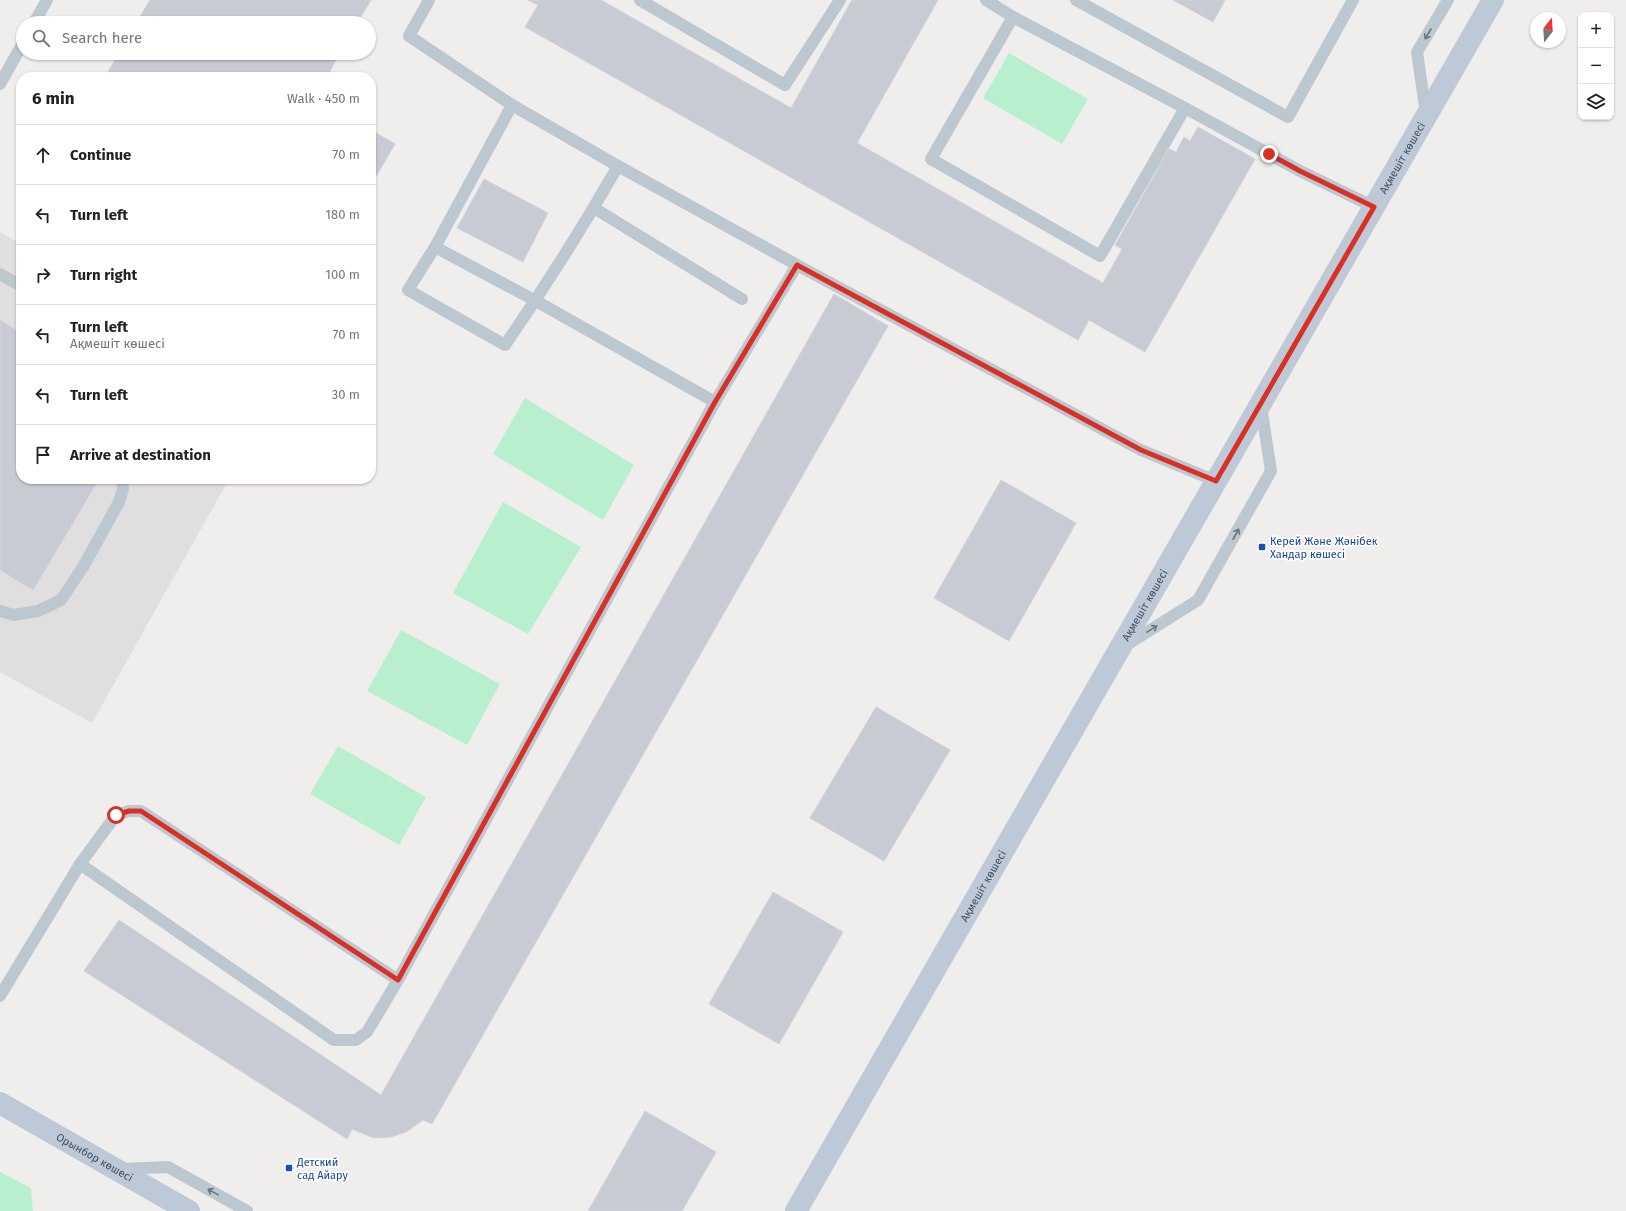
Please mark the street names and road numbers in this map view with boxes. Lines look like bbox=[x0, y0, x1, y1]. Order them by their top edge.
street label: Ақмешіт көшесі bbox=[1377, 120, 1428, 196]
street label: Ақмешіт көшесі bbox=[1119, 567, 1171, 644]
street label: Ақмешіт көшесі bbox=[958, 848, 1009, 924]
street label: Орынбор көшесі bbox=[54, 1130, 135, 1185]

